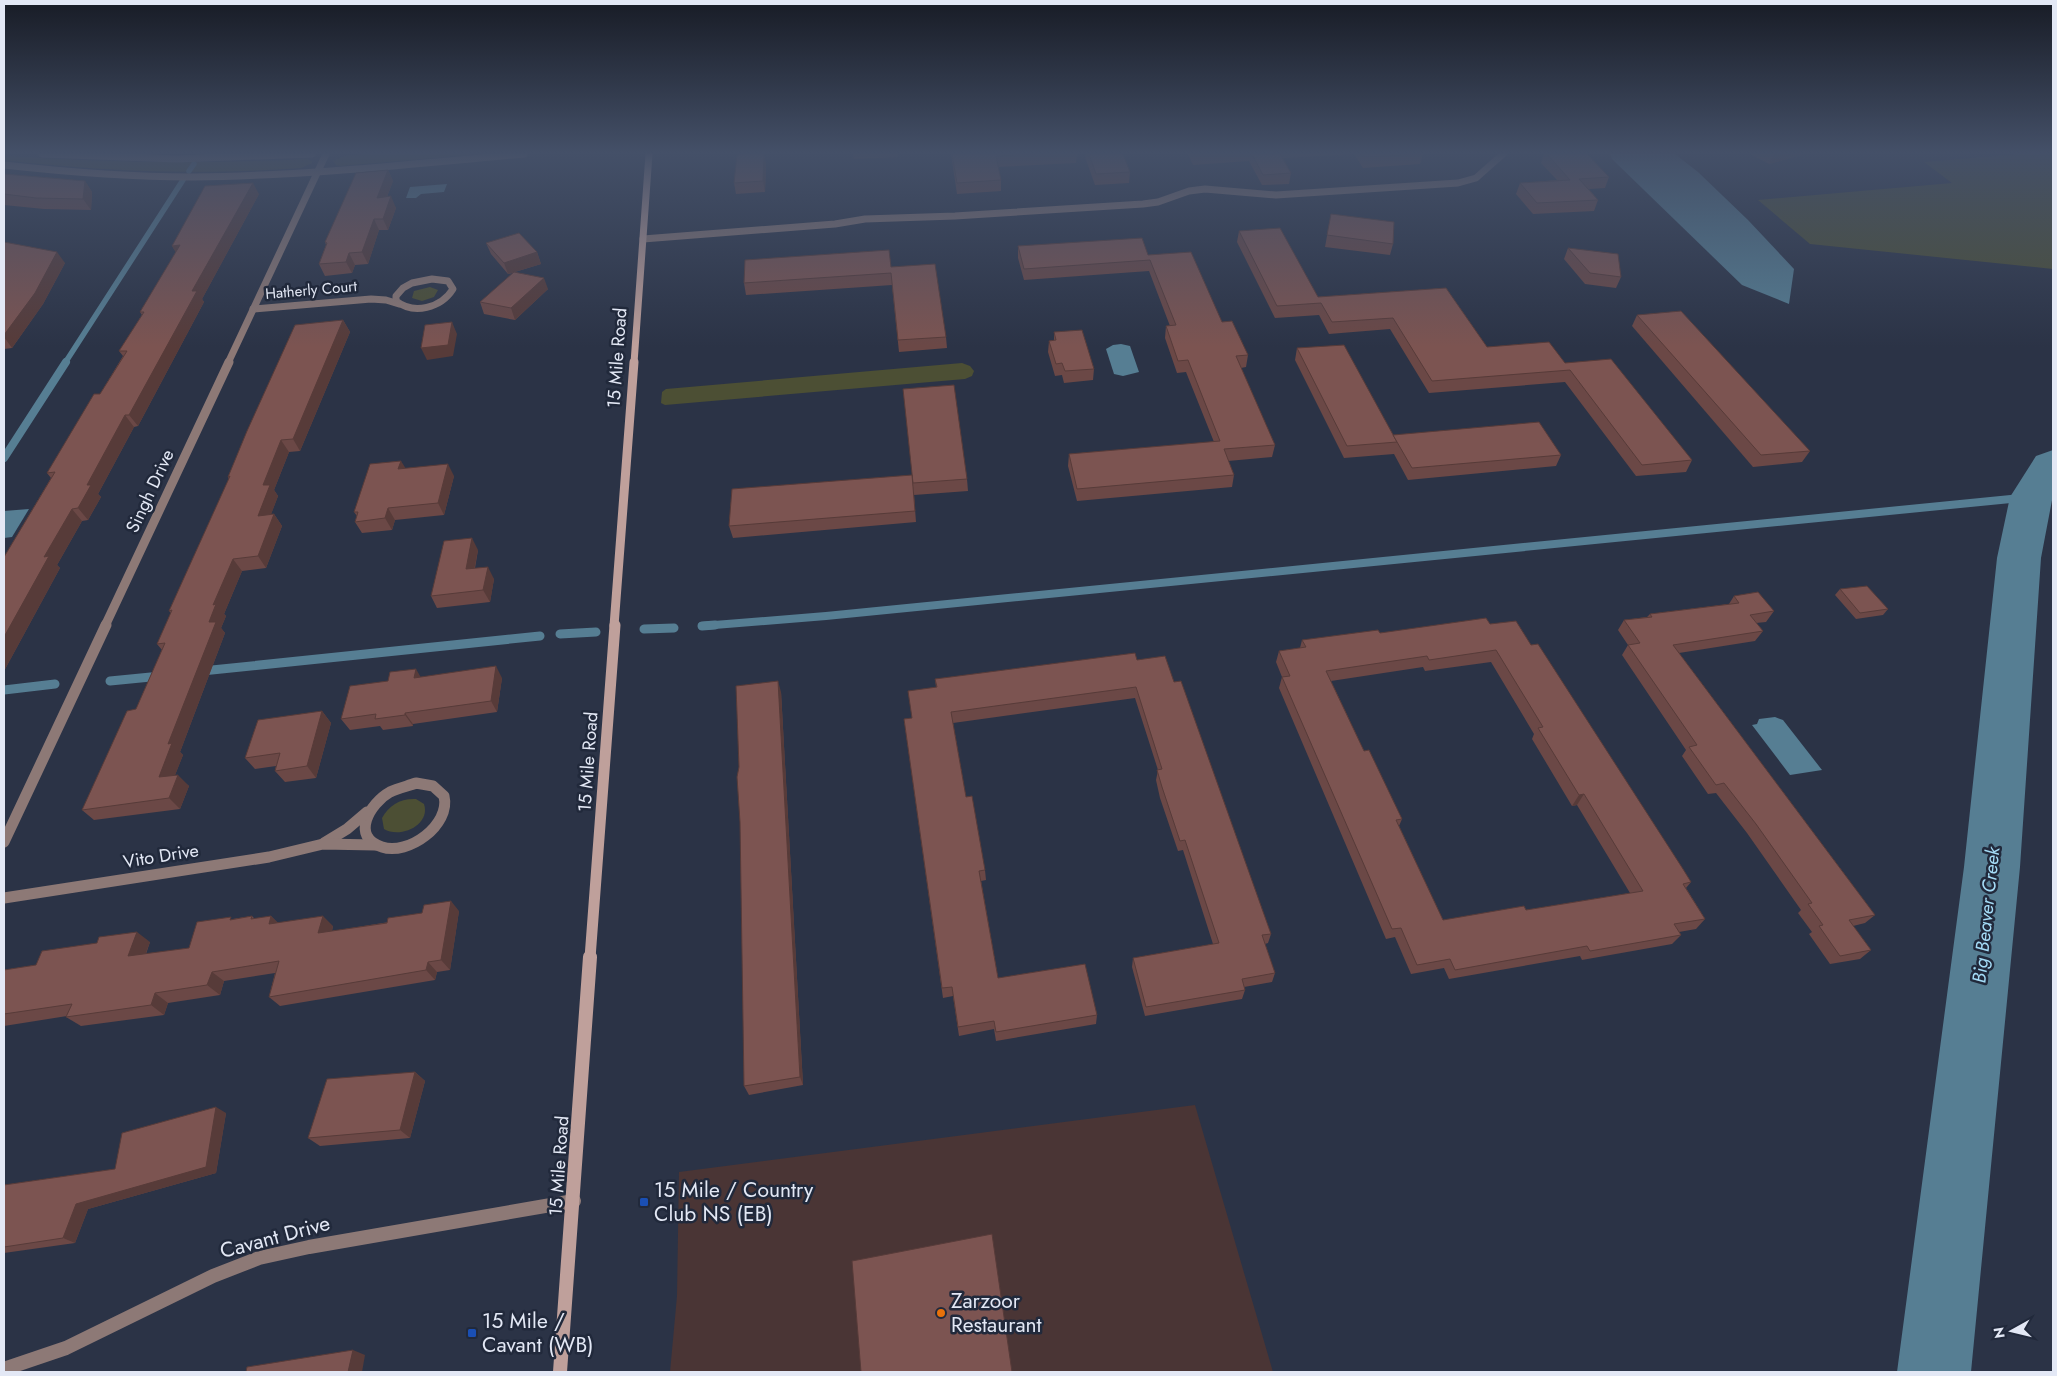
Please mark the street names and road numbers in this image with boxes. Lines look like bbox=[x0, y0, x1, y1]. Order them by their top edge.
street label: Hatherly Court bbox=[264, 275, 358, 305]
street label: 15 Mile Road bbox=[601, 307, 633, 409]
street label: Singh Drive bbox=[119, 445, 181, 537]
street label: 15 Mile Road bbox=[572, 711, 604, 813]
street label: Vito Drive bbox=[121, 837, 201, 875]
street label: 15 Mile Road bbox=[543, 1115, 575, 1217]
street label: Cavant Drive bbox=[217, 1208, 334, 1266]

